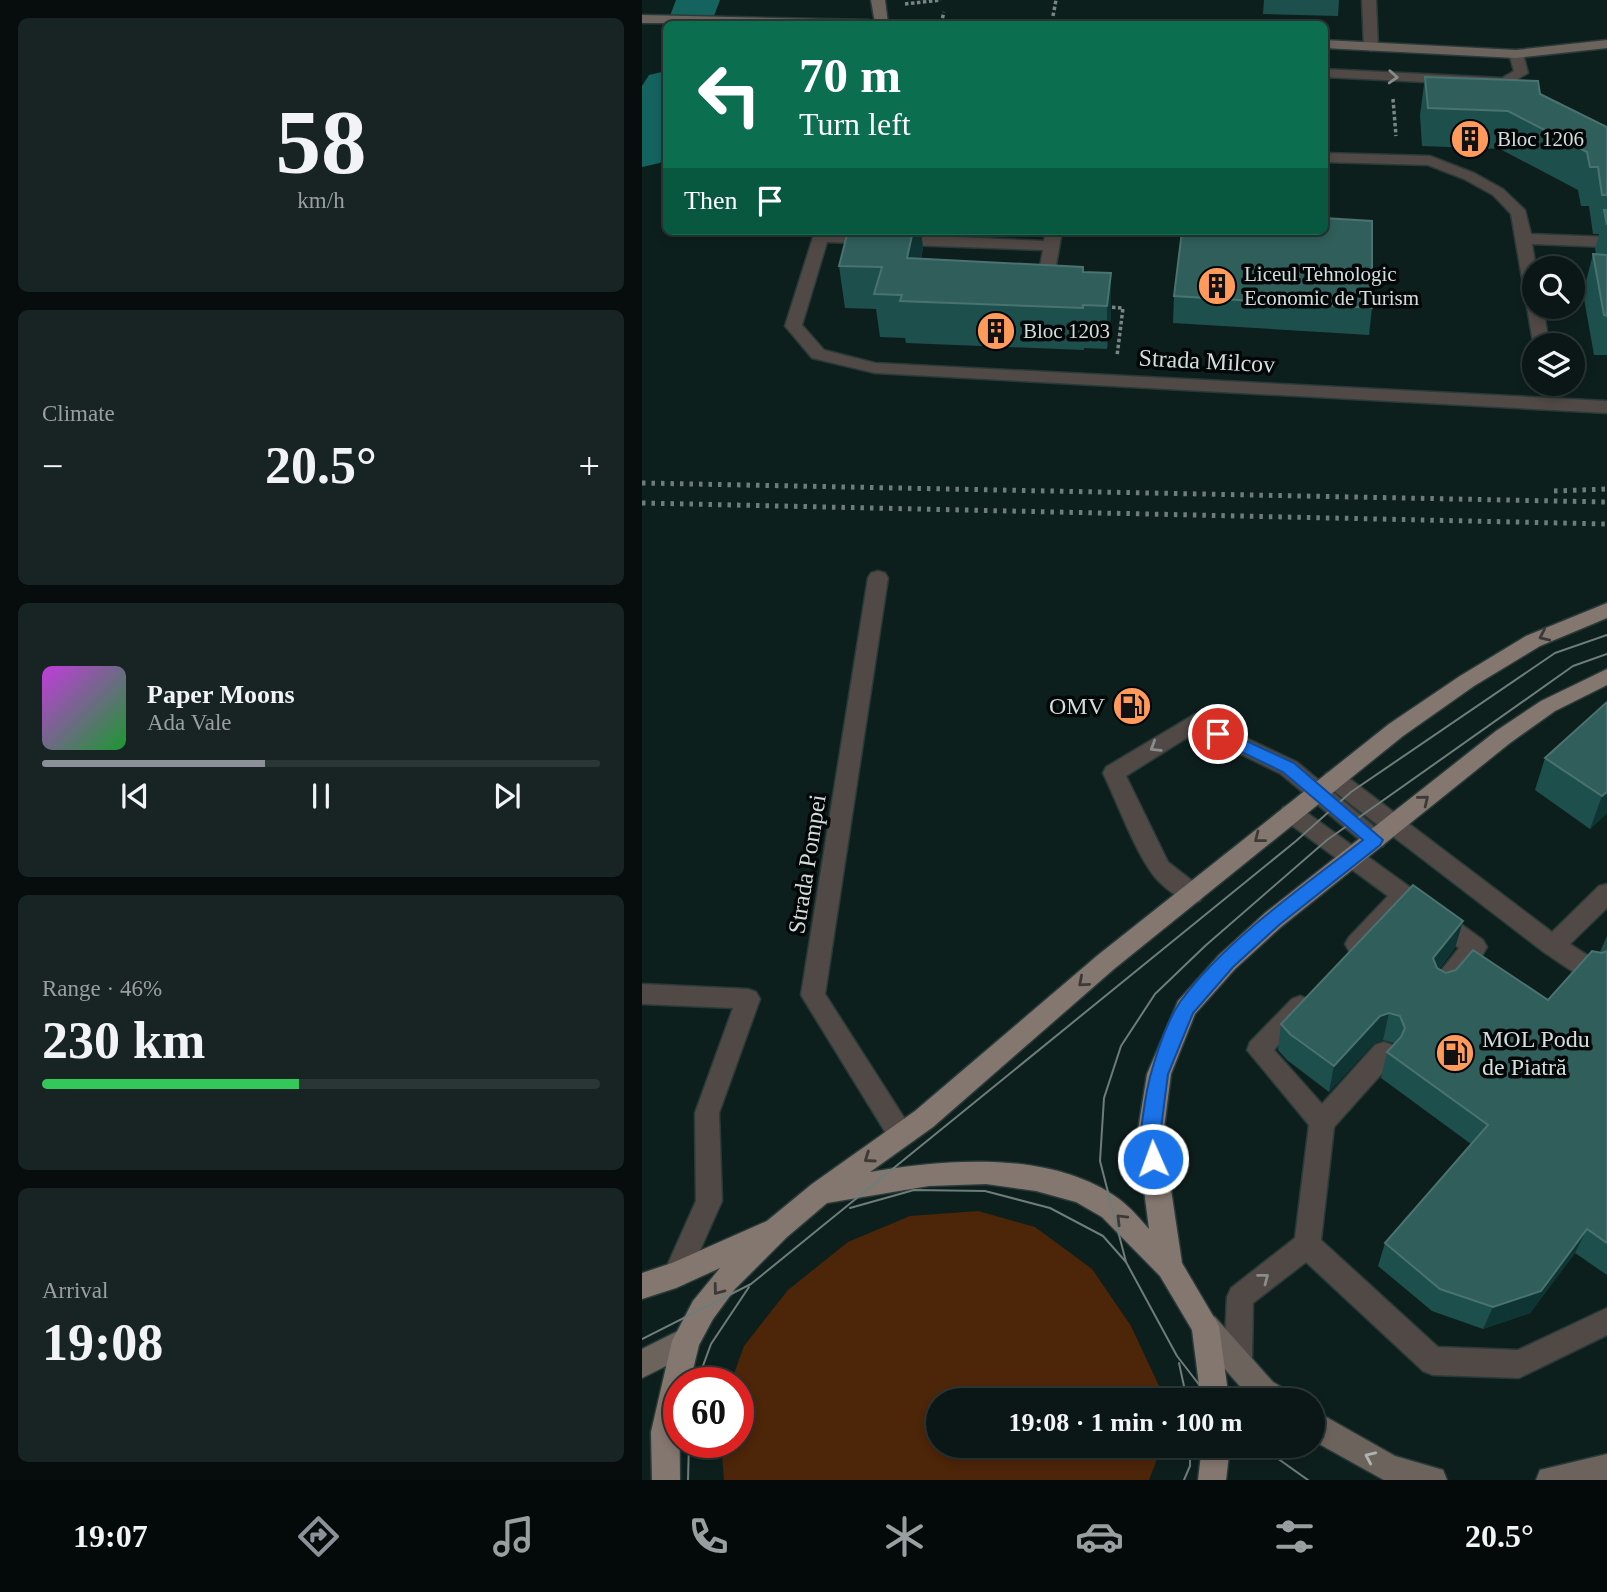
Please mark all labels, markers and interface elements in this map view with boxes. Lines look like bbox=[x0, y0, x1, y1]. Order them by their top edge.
text: 70 m bbox=[799, 48, 901, 103]
icon: left bbox=[684, 49, 775, 140]
one-way arrow bbox=[1387, 69, 1398, 84]
text: 58 bbox=[276, 92, 367, 193]
text: Turn left bbox=[799, 106, 911, 142]
building icon: Bloc 1206 bbox=[1449, 118, 1491, 160]
place label: Bloc 1206 bbox=[1497, 127, 1584, 151]
icon: arrive bbox=[751, 182, 789, 220]
text: Then bbox=[684, 186, 737, 215]
text: km/h bbox=[297, 188, 345, 213]
map controls bbox=[1522, 256, 1585, 396]
button: search bbox=[1522, 256, 1585, 319]
place label: Liceul Tehnologic Economic de Turism bbox=[1244, 262, 1419, 310]
building icon: Liceul Tehnologic Economic de Turism bbox=[1196, 265, 1238, 307]
building icon: Bloc 1203 bbox=[975, 310, 1017, 352]
place label: Bloc 1203 bbox=[1023, 319, 1110, 343]
button: layers bbox=[1522, 333, 1585, 396]
street label: Strada Milcov bbox=[1138, 344, 1276, 378]
text: Climate bbox=[42, 401, 115, 426]
text: 20.5° bbox=[265, 437, 377, 494]
text: − bbox=[42, 445, 63, 487]
text: + bbox=[579, 445, 600, 487]
one-way arrow bbox=[1539, 628, 1551, 642]
text: Paper Moons bbox=[147, 680, 295, 709]
fuel station icon: OMV bbox=[1111, 685, 1153, 727]
place label: OMV bbox=[1049, 693, 1106, 719]
pin bbox=[1188, 704, 1248, 764]
text: Ada Vale bbox=[147, 710, 232, 735]
icon: arrive bbox=[1199, 715, 1237, 753]
one-way arrow bbox=[1149, 739, 1162, 752]
icon: previous bbox=[116, 777, 154, 815]
icon: pause bbox=[302, 777, 340, 815]
icon: next bbox=[488, 777, 526, 815]
street label: Strada Pompei bbox=[783, 792, 831, 935]
one-way arrow bbox=[1416, 796, 1428, 809]
one-way arrow bbox=[1254, 830, 1267, 843]
one-way arrow bbox=[1078, 974, 1091, 986]
text: Range · 46% bbox=[42, 976, 162, 1001]
text: 230 km bbox=[42, 1012, 205, 1069]
place label: MOL Podu de Piatră bbox=[1482, 1026, 1590, 1080]
fuel station icon: MOL Podu de Piatră bbox=[1434, 1032, 1476, 1074]
position arrow bbox=[1116, 1122, 1190, 1196]
one-way arrow bbox=[864, 1150, 877, 1163]
one-way arrow bbox=[1117, 1214, 1130, 1227]
one-way arrow bbox=[1256, 1274, 1268, 1287]
text: Arrival bbox=[42, 1278, 108, 1303]
one-way arrow bbox=[714, 1282, 727, 1295]
text: 19:08 bbox=[42, 1314, 163, 1371]
speed limit sign: 60 bbox=[663, 1367, 754, 1458]
text: 19:08 · 1 min · 100 m bbox=[1009, 1408, 1243, 1437]
one-way arrow bbox=[1365, 1451, 1377, 1465]
icon: directions bbox=[294, 1512, 343, 1561]
icon: music bbox=[489, 1512, 538, 1561]
icon: phone bbox=[684, 1512, 733, 1561]
icon: climate bbox=[880, 1512, 929, 1561]
icon: car bbox=[1075, 1512, 1124, 1561]
icon: filters bbox=[1270, 1512, 1319, 1561]
text: 19:07 bbox=[73, 1518, 148, 1554]
text: 20.5° bbox=[1465, 1518, 1534, 1554]

